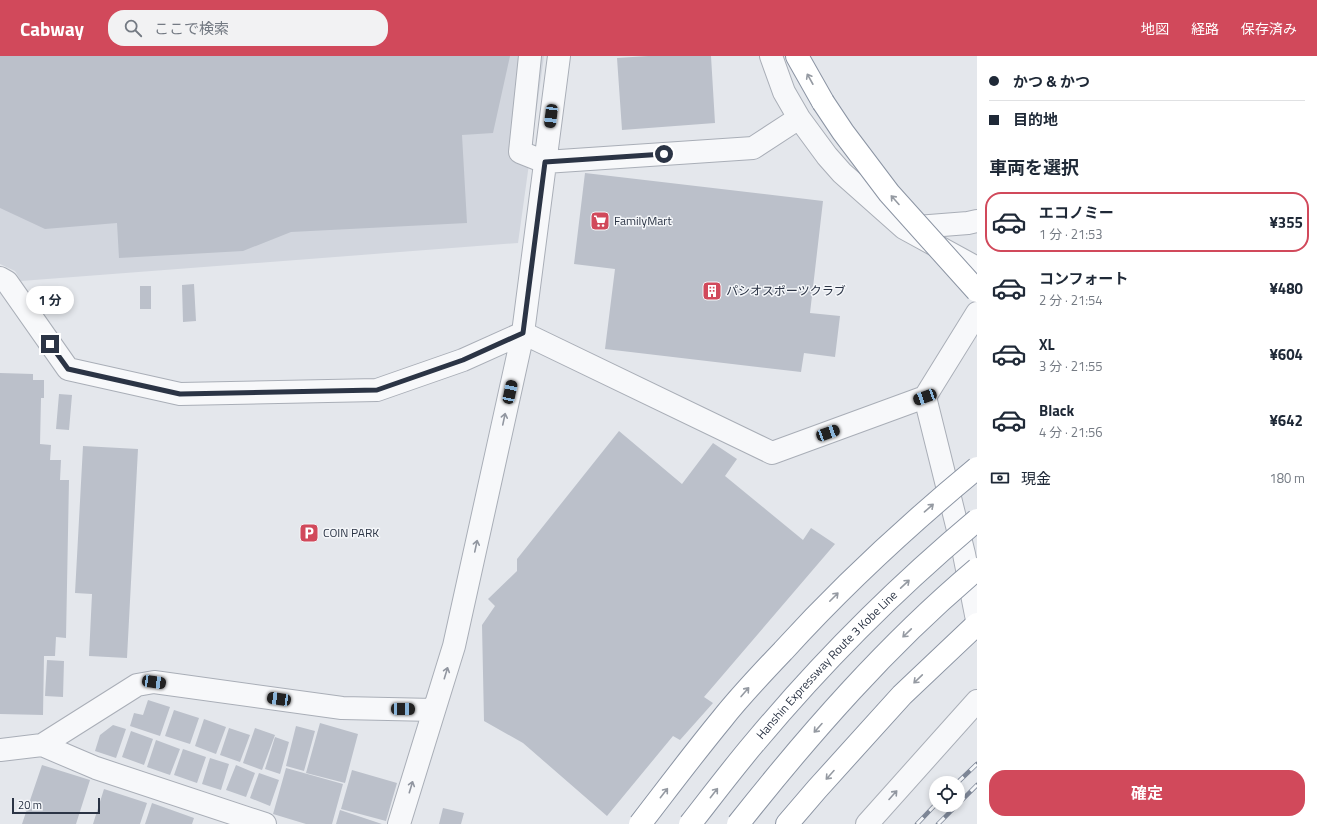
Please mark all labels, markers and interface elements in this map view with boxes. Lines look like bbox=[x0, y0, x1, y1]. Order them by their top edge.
search box bbox=[108, 10, 388, 46]
text: Cabway bbox=[20, 14, 84, 43]
icon: search bbox=[122, 17, 144, 39]
text: ここで検索 bbox=[154, 17, 229, 40]
text: 地図 bbox=[1141, 18, 1169, 39]
text: 経路 bbox=[1191, 18, 1219, 39]
text: 保存済み bbox=[1241, 18, 1297, 39]
text: かつ & かつ bbox=[1013, 70, 1090, 93]
one-way arrow bbox=[806, 73, 814, 85]
car bbox=[544, 103, 558, 129]
text: 目的地 bbox=[1013, 108, 1058, 131]
route start bbox=[655, 145, 673, 163]
text: 車両を選択 bbox=[989, 154, 1079, 181]
one-way arrow bbox=[890, 195, 900, 205]
text: エコノミー bbox=[1039, 201, 1114, 224]
icon: car bbox=[991, 204, 1027, 240]
supermarket icon: FamilyMart bbox=[589, 210, 611, 232]
place label: FamilyMart bbox=[614, 211, 672, 230]
text: ¥355 bbox=[1269, 211, 1303, 234]
text: 1 分 · 21:53 bbox=[1039, 224, 1103, 244]
text: コンフォート bbox=[1039, 267, 1129, 290]
icon: car bbox=[991, 270, 1027, 306]
text: ¥480 bbox=[1269, 277, 1303, 300]
building icon: パシオスポーツクラブ bbox=[701, 280, 723, 302]
place label: パシオスポーツクラブ bbox=[726, 281, 846, 300]
callout: 1 分 bbox=[26, 286, 74, 314]
text: 1 分 bbox=[38, 290, 62, 310]
text: 2 分 · 21:54 bbox=[1039, 290, 1103, 310]
text: XL bbox=[1039, 333, 1055, 356]
route end bbox=[41, 335, 59, 353]
icon: car bbox=[991, 336, 1027, 372]
text: ¥604 bbox=[1269, 343, 1303, 366]
text: 3 分 · 21:55 bbox=[1039, 356, 1103, 376]
car bbox=[502, 379, 518, 405]
car bbox=[912, 387, 938, 407]
text: Black bbox=[1039, 399, 1074, 422]
icon: car bbox=[991, 402, 1027, 438]
text: ¥642 bbox=[1269, 409, 1303, 432]
one-way arrow bbox=[500, 413, 508, 426]
text: 4 分 · 21:56 bbox=[1039, 422, 1103, 442]
car bbox=[815, 423, 841, 443]
icon: cash bbox=[989, 467, 1011, 489]
text: 現金 bbox=[1021, 467, 1051, 490]
text: 180 m bbox=[1269, 468, 1305, 488]
one-way arrow bbox=[924, 504, 934, 513]
parking icon: COIN PARK bbox=[298, 522, 320, 544]
place label: COIN PARK bbox=[323, 523, 379, 542]
one-way arrow bbox=[472, 540, 480, 553]
one-way arrow bbox=[900, 579, 910, 588]
street label: Hanshin Expressway Route 3 Kobe Line bbox=[751, 586, 901, 743]
one-way arrow bbox=[829, 592, 839, 602]
one-way arrow bbox=[902, 629, 912, 638]
one-way arrow bbox=[443, 666, 450, 679]
car bbox=[141, 674, 167, 690]
one-way arrow bbox=[913, 675, 923, 684]
one-way arrow bbox=[741, 687, 750, 697]
car bbox=[266, 691, 292, 707]
car bbox=[391, 703, 415, 715]
one-way arrow bbox=[813, 723, 823, 733]
one-way arrow bbox=[825, 769, 834, 780]
button: 確定 bbox=[989, 770, 1305, 816]
map controls bbox=[929, 776, 965, 812]
button: locate bbox=[929, 776, 965, 812]
one-way arrow bbox=[408, 780, 415, 793]
one-way arrow bbox=[660, 788, 668, 799]
one-way arrow bbox=[710, 788, 718, 799]
one-way arrow bbox=[888, 790, 897, 800]
scale bar bbox=[12, 796, 100, 815]
text: 20 m bbox=[18, 797, 42, 813]

